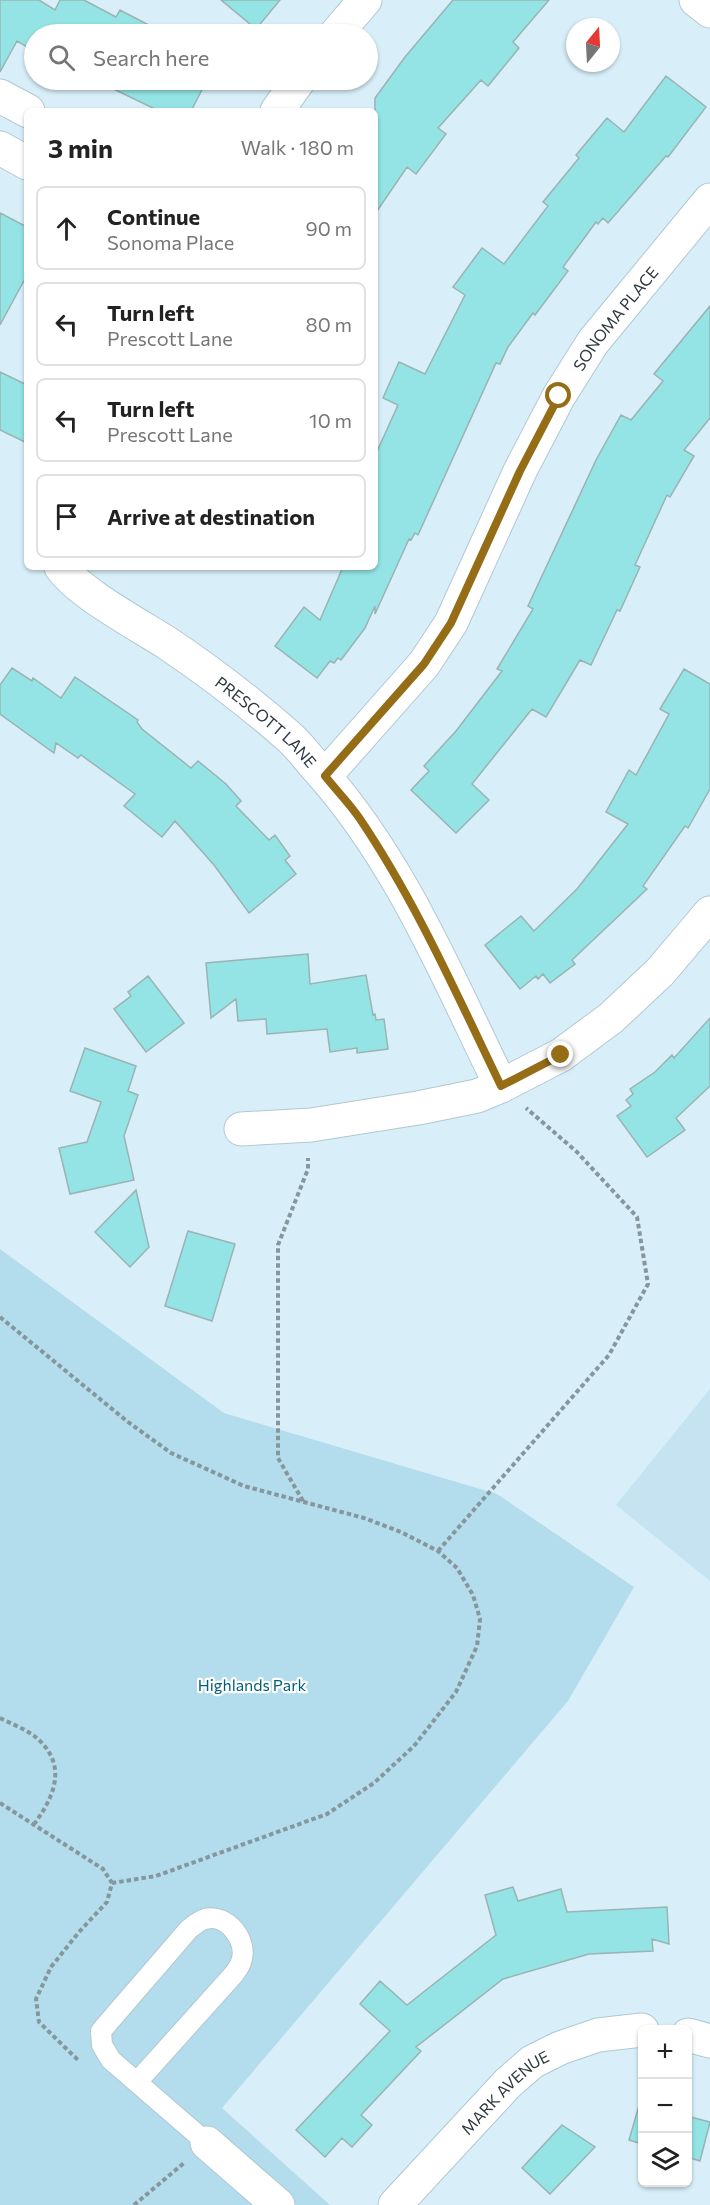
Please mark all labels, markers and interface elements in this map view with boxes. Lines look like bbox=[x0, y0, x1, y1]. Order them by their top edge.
north arrow bbox=[566, 18, 620, 72]
search box bbox=[24, 24, 378, 90]
icon: search bbox=[45, 41, 78, 74]
text: Search here bbox=[93, 44, 209, 71]
text: 3 min bbox=[48, 132, 113, 163]
text: Walk · 180 m bbox=[241, 135, 354, 159]
text: Continue bbox=[107, 203, 200, 230]
icon: ahead bbox=[50, 212, 83, 245]
text: 90 m bbox=[306, 216, 352, 240]
text: Sonoma Place bbox=[107, 230, 234, 254]
street label: SONOMA PLACE bbox=[568, 262, 661, 374]
text: Turn left bbox=[107, 299, 194, 326]
icon: left bbox=[50, 308, 83, 341]
text: 80 m bbox=[306, 312, 352, 336]
text: Prescott Lane bbox=[107, 326, 233, 350]
route start bbox=[545, 382, 571, 408]
text: Turn left bbox=[107, 395, 194, 422]
icon: left bbox=[50, 404, 83, 437]
text: 10 m bbox=[309, 408, 352, 432]
text: Prescott Lane bbox=[107, 422, 233, 446]
icon: arrive bbox=[50, 500, 83, 533]
text: Arrive at destination bbox=[107, 503, 315, 530]
street label: PRESCOTT LANE bbox=[212, 672, 321, 771]
route end bbox=[547, 1041, 573, 1067]
park label: Highlands Park bbox=[198, 1675, 307, 1694]
map controls bbox=[638, 2025, 692, 2187]
button: + bbox=[638, 2025, 692, 2079]
street label: MARK AVENUE bbox=[456, 2046, 552, 2138]
button: − bbox=[638, 2079, 692, 2133]
button: layers bbox=[638, 2133, 692, 2187]

